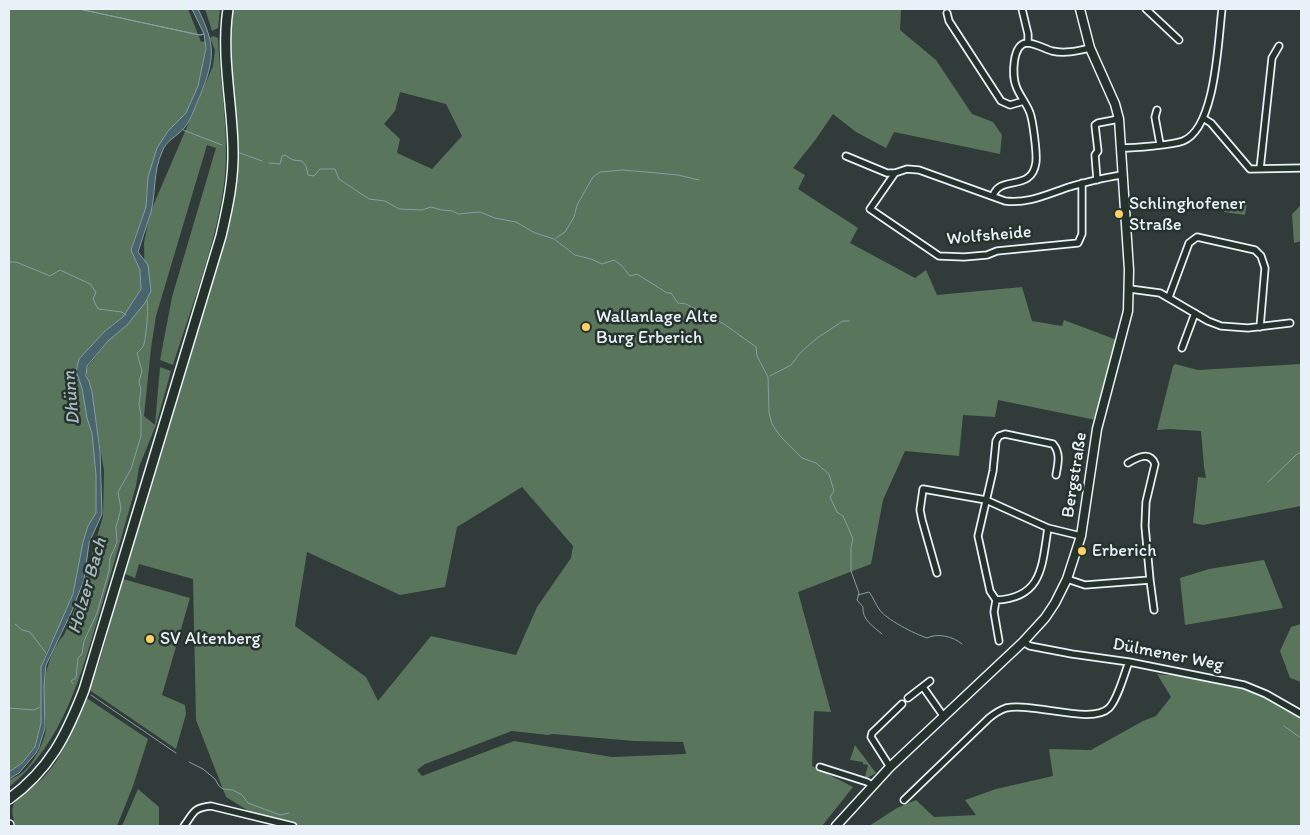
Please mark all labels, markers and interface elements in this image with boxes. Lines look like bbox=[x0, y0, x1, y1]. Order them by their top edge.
place label: Schlinghofener Straße bbox=[1129, 193, 1245, 235]
marker: Schlinghofener Straße bbox=[1113, 208, 1125, 220]
street label: Wolfsheide bbox=[946, 222, 1032, 250]
place label: Wallanlage Alte Burg Erberich bbox=[596, 306, 718, 348]
marker: Wallanlage Alte Burg Erberich bbox=[580, 321, 592, 333]
water label: Dhünn bbox=[58, 370, 86, 426]
street label: Bergstraße bbox=[1058, 430, 1092, 520]
water label: Holzer Bach bbox=[63, 535, 113, 637]
place label: Erberich bbox=[1092, 540, 1156, 562]
marker: Erberich bbox=[1076, 545, 1088, 557]
place label: SV Altenberg bbox=[160, 628, 261, 650]
marker: SV Altenberg bbox=[144, 633, 156, 645]
street label: Dülmener Weg bbox=[1111, 634, 1225, 676]

